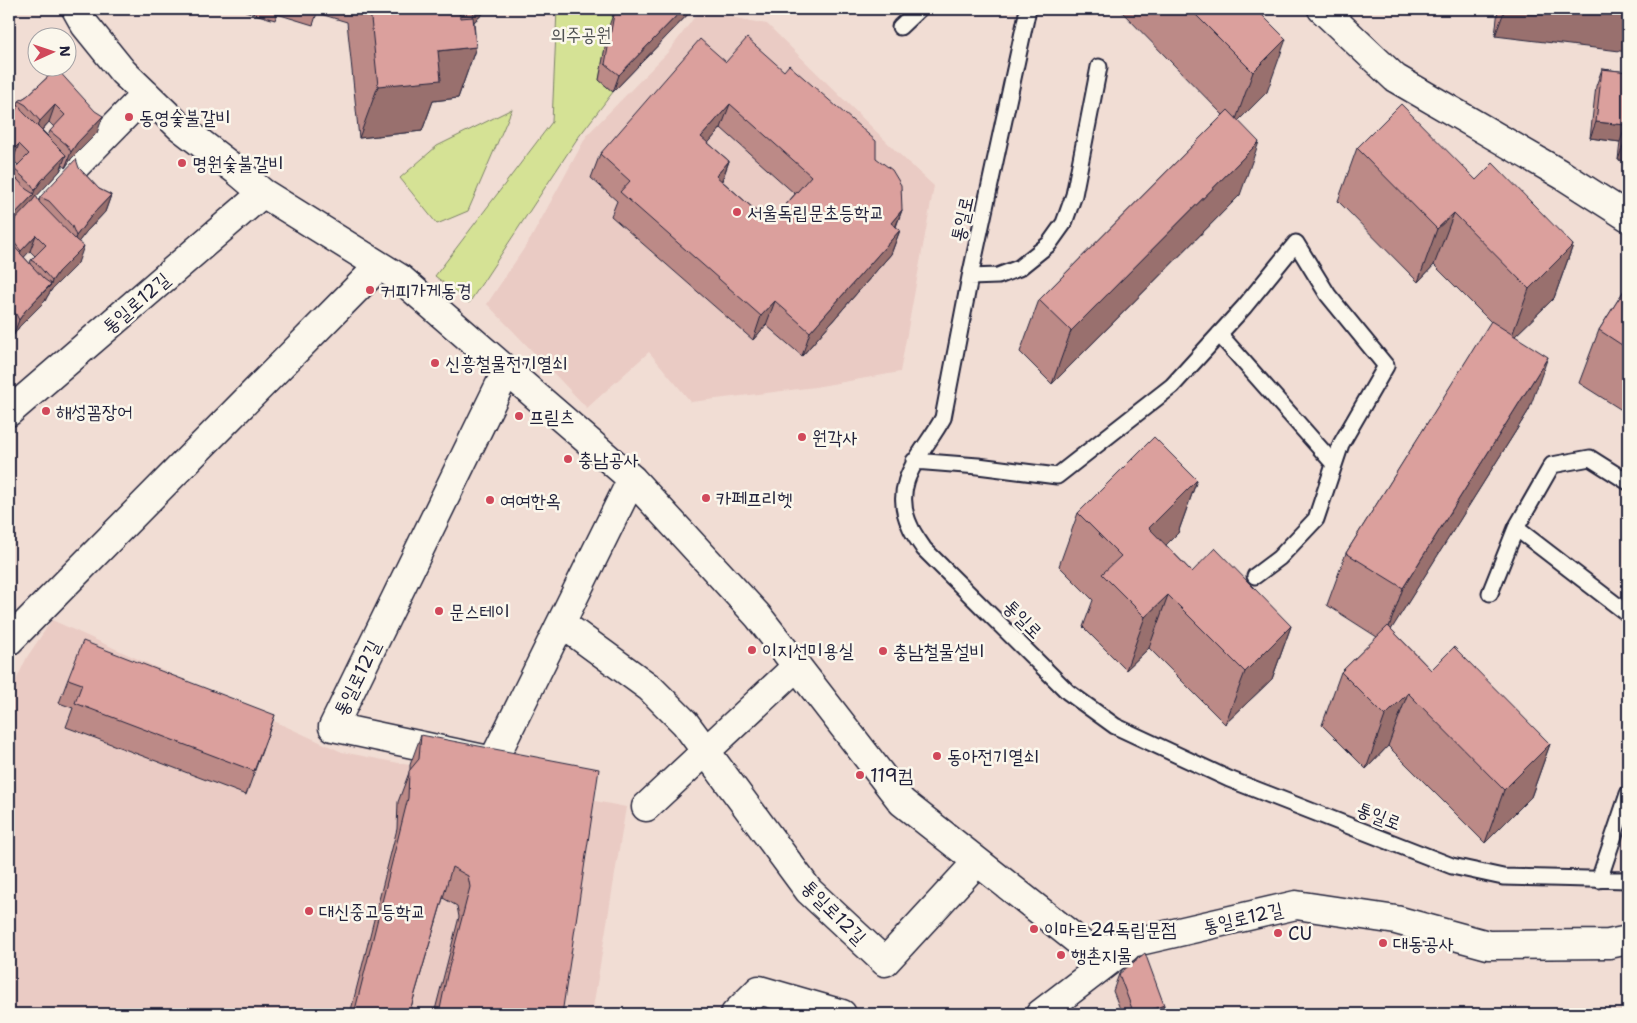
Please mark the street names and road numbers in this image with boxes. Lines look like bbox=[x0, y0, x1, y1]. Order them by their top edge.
street label: 통일로 bbox=[945, 194, 979, 244]
street label: 통일로12길 bbox=[97, 267, 175, 339]
street label: 통일로 bbox=[998, 594, 1048, 644]
street label: 통일로12길 bbox=[328, 636, 386, 720]
street label: 통일로 bbox=[1353, 796, 1405, 836]
street label: 통일로12길 bbox=[796, 874, 872, 950]
street label: 통일로12길 bbox=[1201, 897, 1285, 939]

